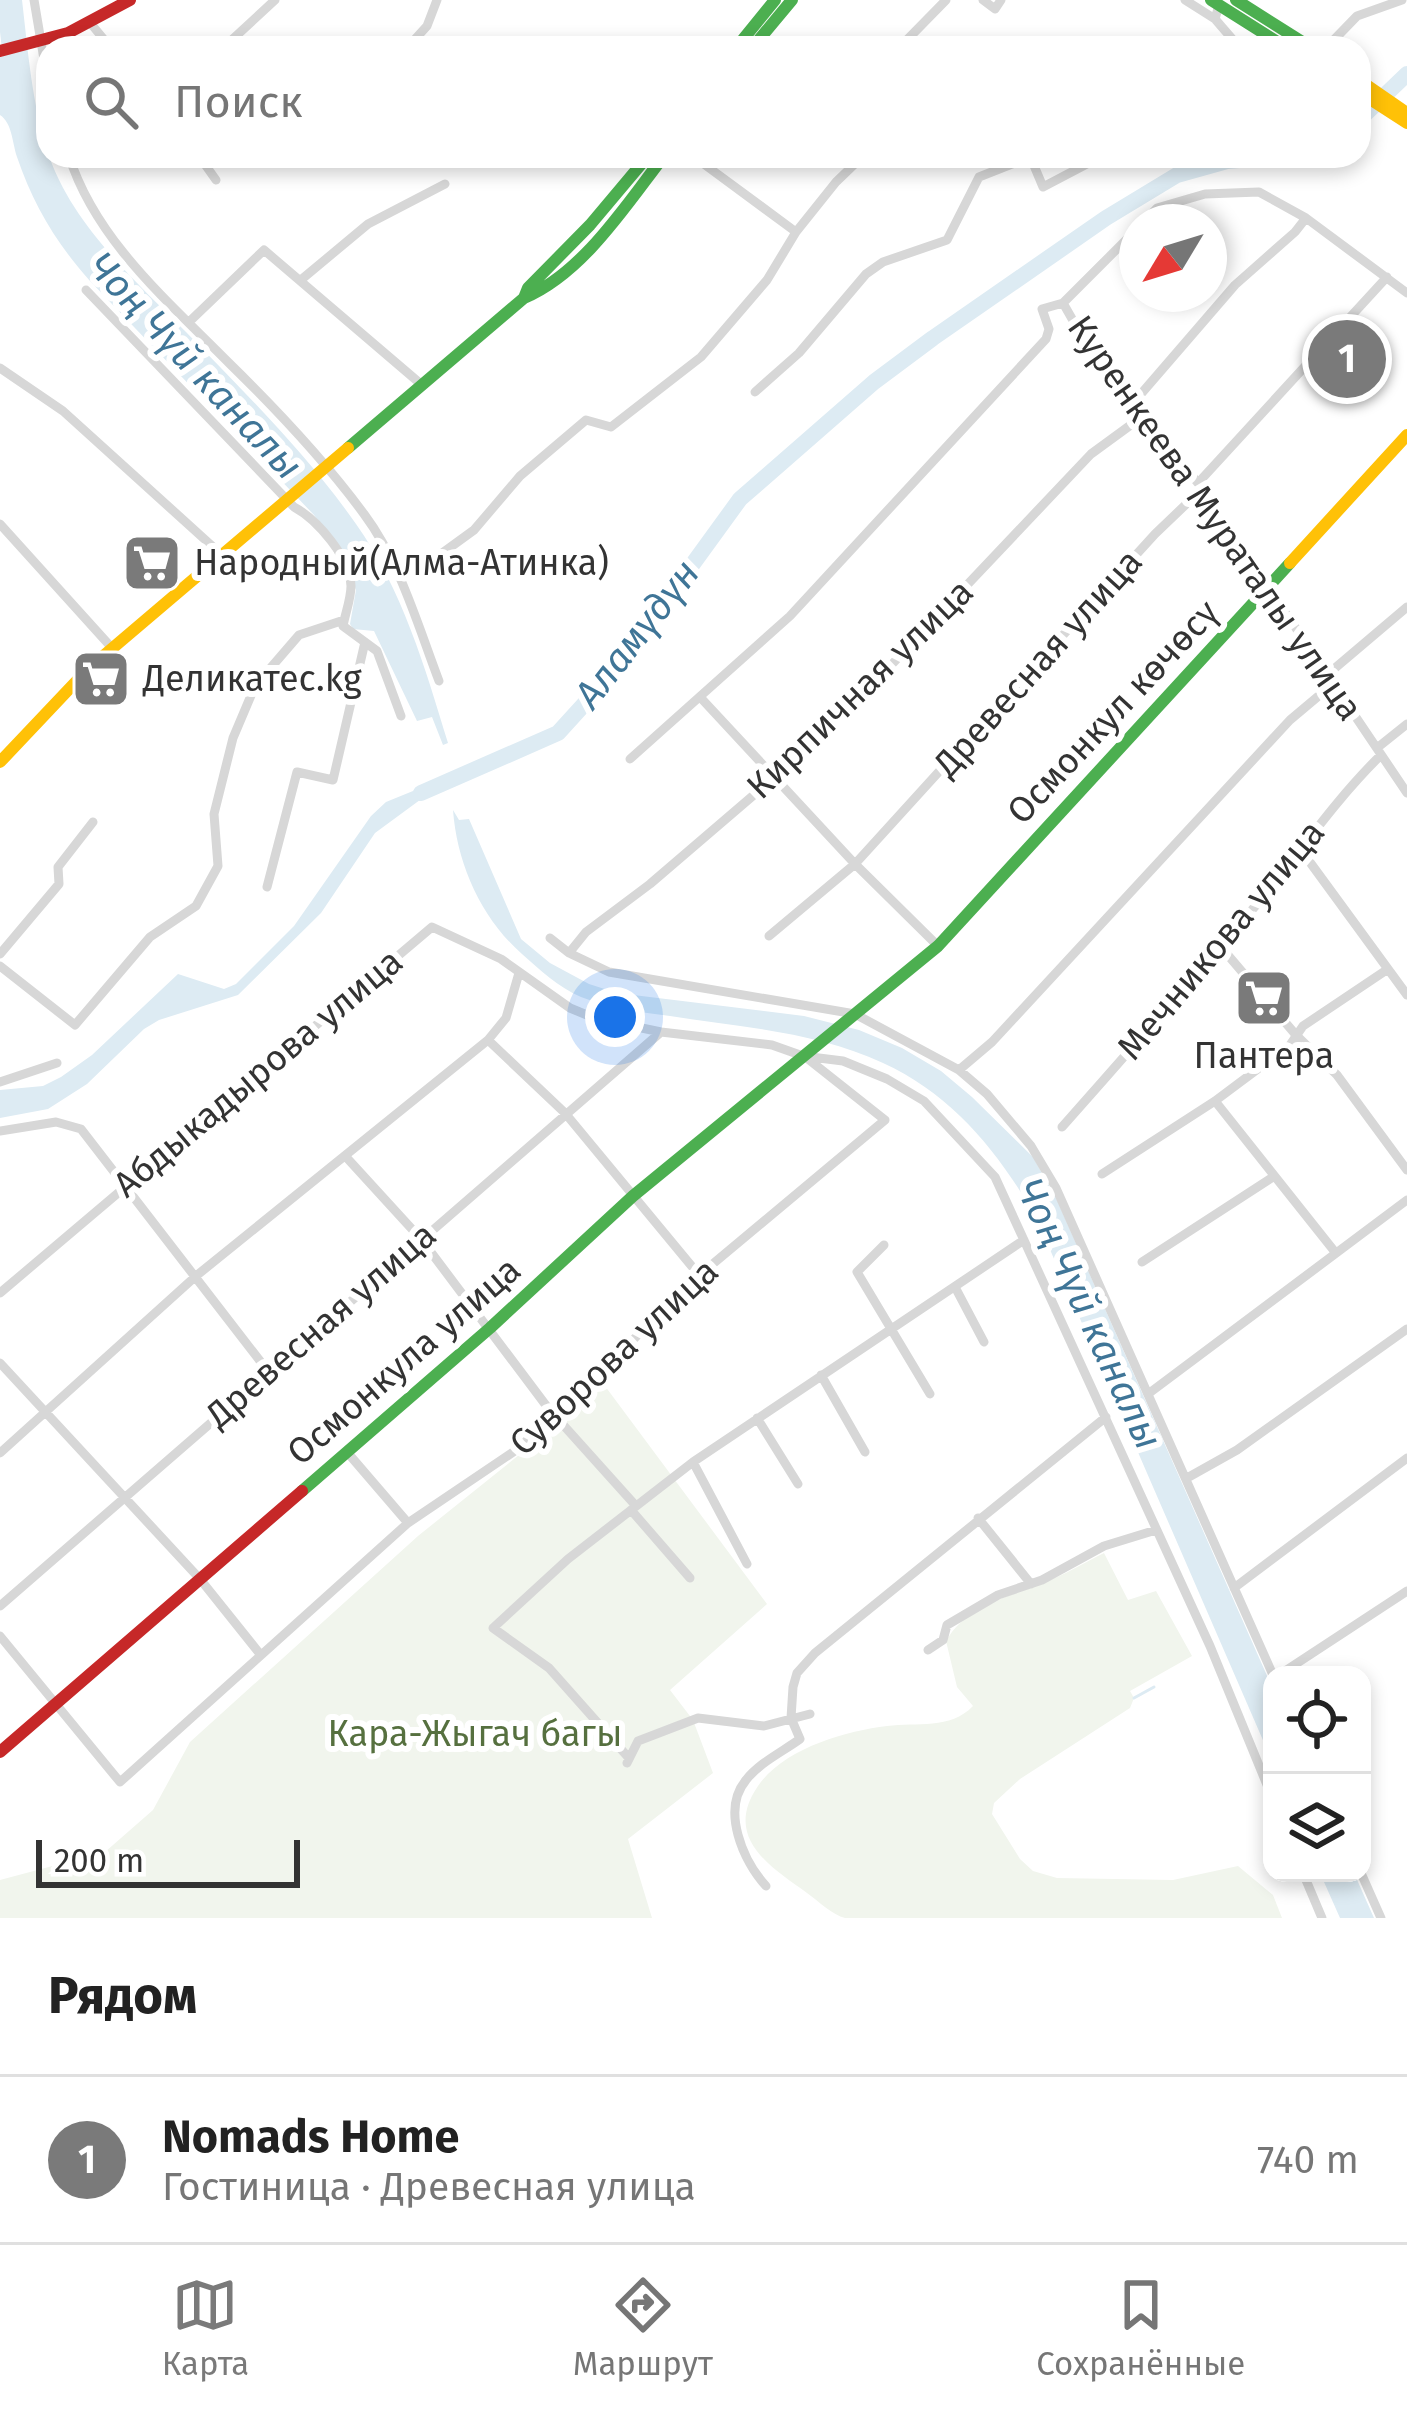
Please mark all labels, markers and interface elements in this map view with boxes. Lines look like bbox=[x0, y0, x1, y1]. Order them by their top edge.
search box bbox=[36, 36, 1371, 168]
icon: search bbox=[78, 69, 144, 135]
text: Поиск bbox=[174, 75, 303, 129]
north arrow bbox=[1119, 204, 1227, 312]
water label: Чоң Чүй каналы bbox=[78, 243, 312, 489]
street label: Куренкеева Мураталы улица bbox=[1058, 307, 1372, 729]
pin: 1 bbox=[1308, 314, 1386, 404]
supermarket icon: Народный(Алма-Атинка) bbox=[121, 532, 183, 594]
street label: Древесная улица bbox=[924, 540, 1152, 786]
place label: Народный(Алма-Атинка) bbox=[194, 541, 609, 585]
water label: Аламүдүн bbox=[564, 551, 709, 719]
street label: Кирпичная улица bbox=[738, 570, 982, 808]
street label: Осмонкул көчөсү bbox=[998, 591, 1228, 833]
supermarket icon: Деликатес.kg bbox=[70, 648, 132, 710]
place label: Деликатес.kg bbox=[142, 657, 362, 701]
street label: Мечникова улица bbox=[1108, 811, 1334, 1069]
street label: Абдыкадырова улица bbox=[105, 939, 411, 1207]
supermarket icon: Пантера bbox=[1233, 967, 1295, 1029]
your location bbox=[585, 987, 645, 1047]
place label: Пантера bbox=[1194, 1034, 1334, 1078]
water label: Чоң Чүй каналы bbox=[1006, 1172, 1172, 1456]
street label: Древесная улица bbox=[196, 1213, 445, 1438]
street label: Осмонкула улица bbox=[278, 1248, 530, 1474]
street label: Суворова улица bbox=[501, 1249, 727, 1465]
map controls bbox=[1263, 1666, 1371, 1882]
button: locate bbox=[1263, 1666, 1371, 1774]
park label: Кара-Жыгач багы bbox=[328, 1712, 622, 1756]
button: layers bbox=[1263, 1774, 1371, 1882]
scale bar bbox=[36, 1834, 300, 1887]
text: 200 m bbox=[54, 1841, 144, 1881]
text: Рядом bbox=[48, 1965, 197, 2027]
text: Nomads Home bbox=[162, 2110, 459, 2164]
text: 1 bbox=[78, 2137, 96, 2183]
text: 740 m bbox=[1257, 2137, 1359, 2183]
text: Гостиница · Древесная улица bbox=[162, 2164, 696, 2210]
tab: Карта bbox=[162, 2272, 249, 2384]
tab: Маршрут bbox=[573, 2272, 713, 2384]
tab: Сохранённые bbox=[1036, 2272, 1245, 2384]

